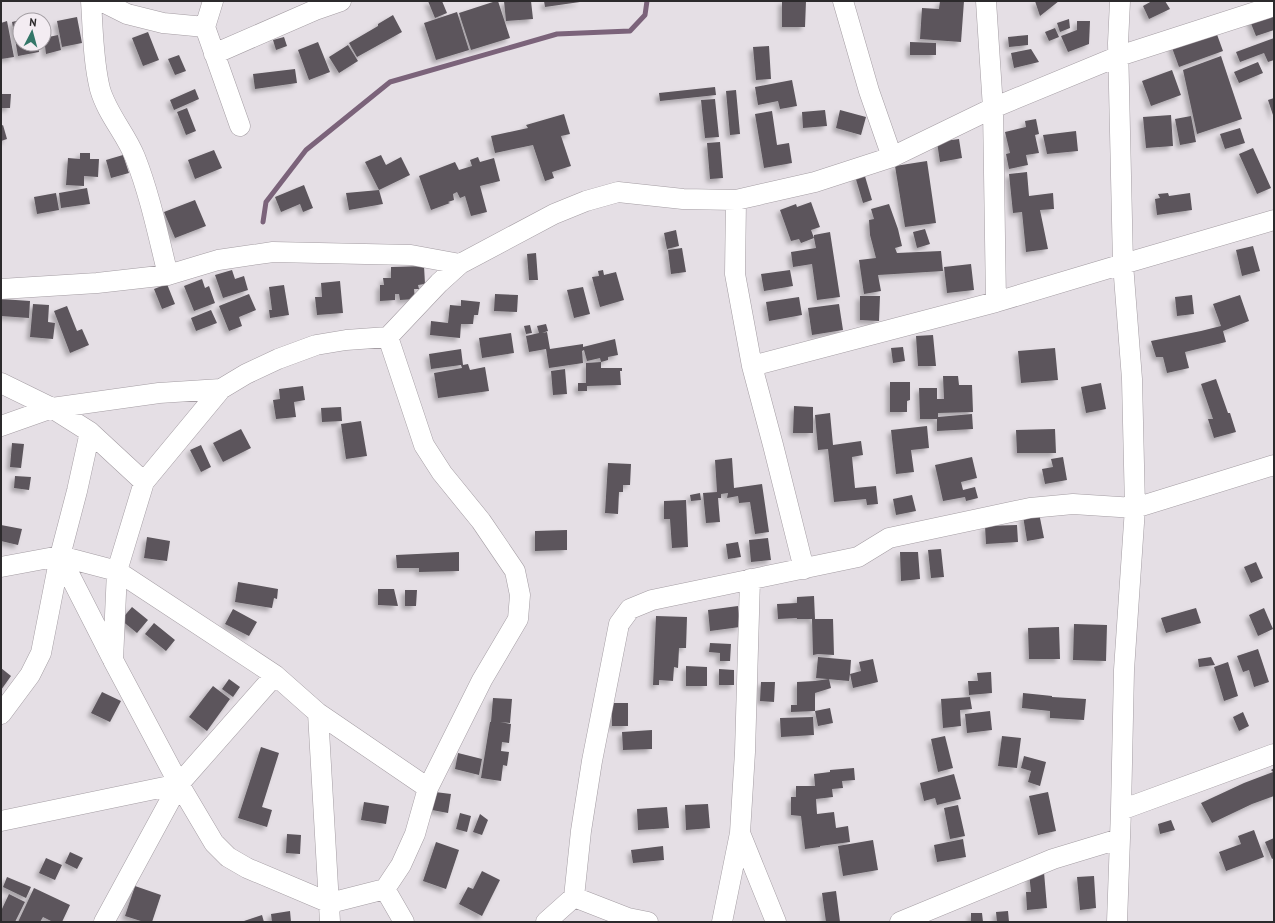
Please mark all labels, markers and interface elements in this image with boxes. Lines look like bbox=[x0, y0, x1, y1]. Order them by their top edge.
north arrow bbox=[12, 12, 52, 52]
text: N bbox=[29, 15, 37, 29]

